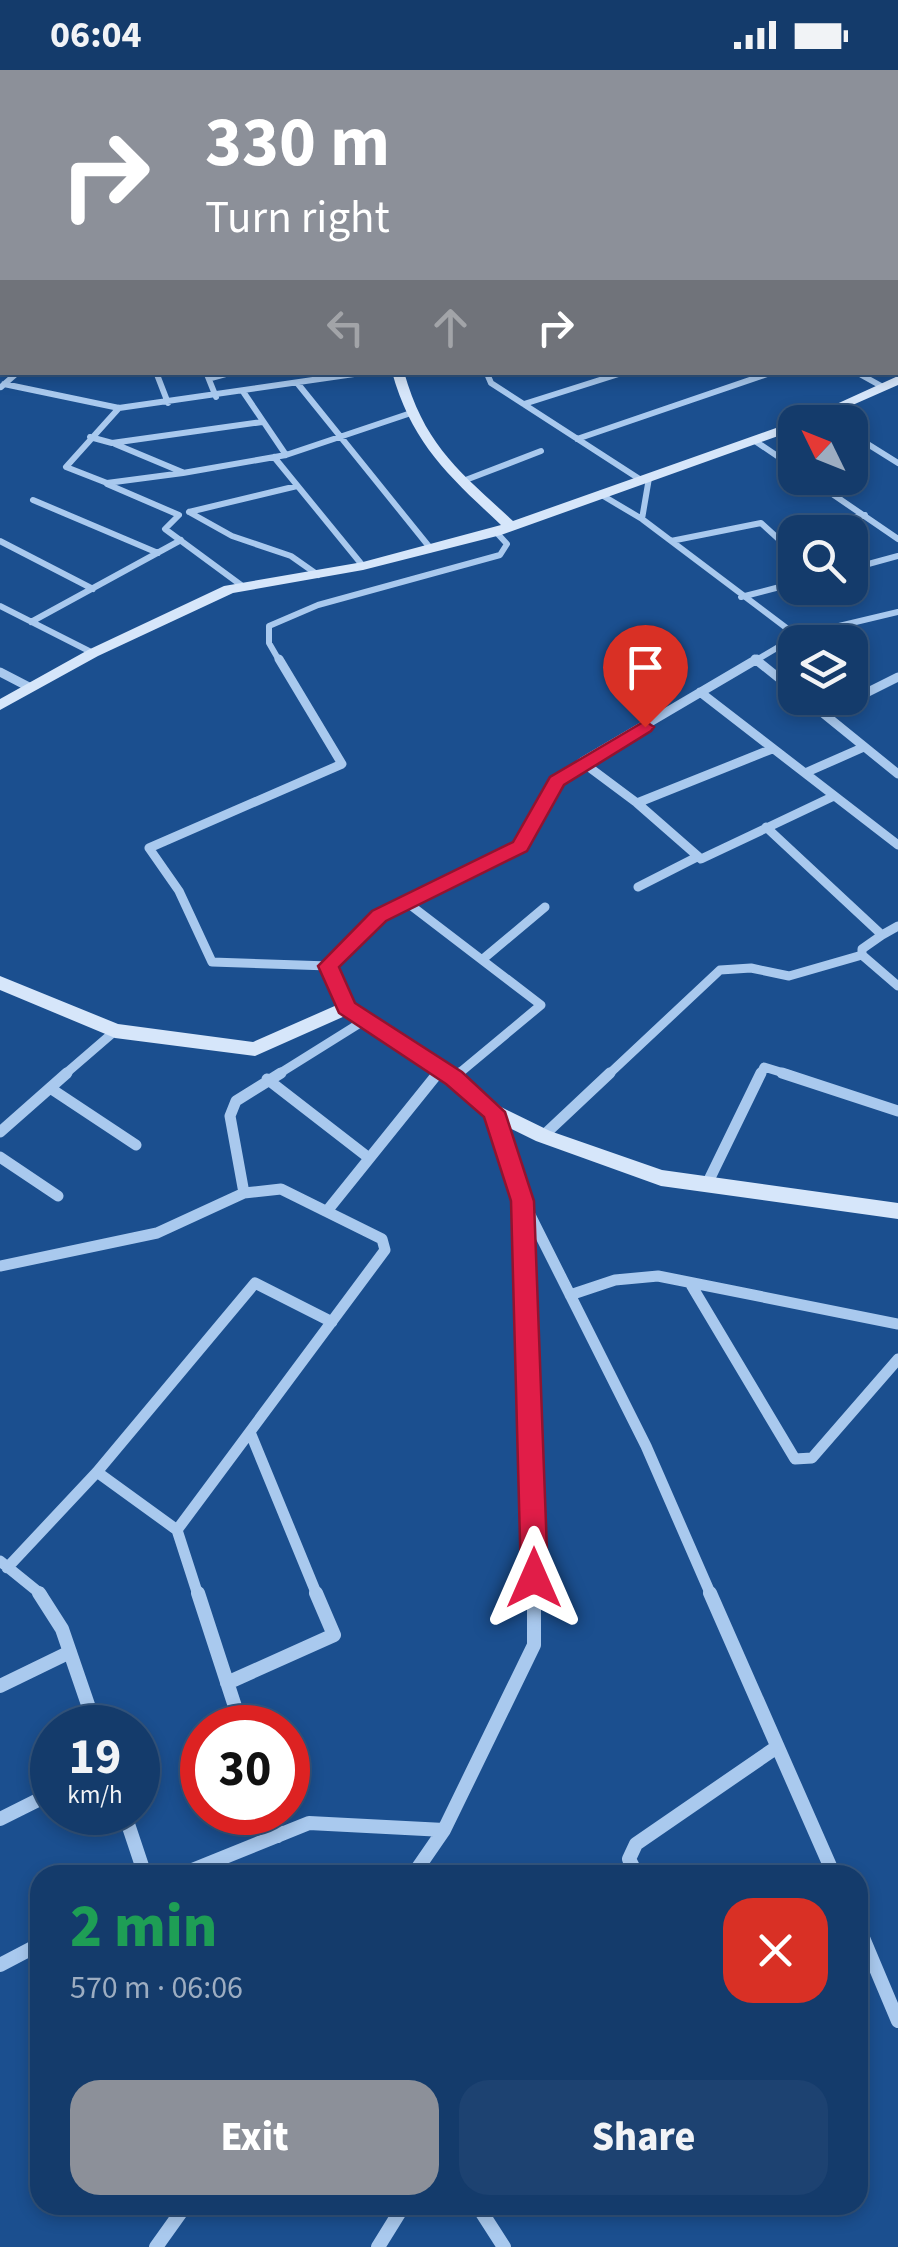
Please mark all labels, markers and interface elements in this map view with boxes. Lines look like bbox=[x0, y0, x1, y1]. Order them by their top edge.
text: 06:04 bbox=[50, 8, 142, 62]
text: 330 m bbox=[205, 93, 390, 193]
icon: right bbox=[40, 110, 170, 240]
text: Turn right bbox=[205, 186, 390, 250]
icon: left bbox=[318, 300, 373, 355]
icon: ahead bbox=[423, 300, 478, 355]
icon: right bbox=[528, 300, 583, 355]
north arrow bbox=[778, 405, 868, 495]
map controls bbox=[778, 405, 868, 715]
button: search bbox=[778, 515, 868, 605]
pin bbox=[603, 625, 688, 728]
button: layers bbox=[778, 625, 868, 715]
icon: arrive bbox=[618, 640, 673, 695]
position arrow bbox=[482, 1526, 586, 1630]
speed limit sign: 30 bbox=[180, 1705, 310, 1835]
text: 19 bbox=[69, 1722, 121, 1793]
text: km/h bbox=[67, 1777, 123, 1813]
text: 2 min bbox=[70, 1885, 217, 1970]
button: close bbox=[723, 1898, 828, 2003]
text: 570 m · 06:06 bbox=[70, 1965, 243, 2011]
button: Exit bbox=[70, 2080, 439, 2195]
button: Share bbox=[459, 2080, 828, 2195]

